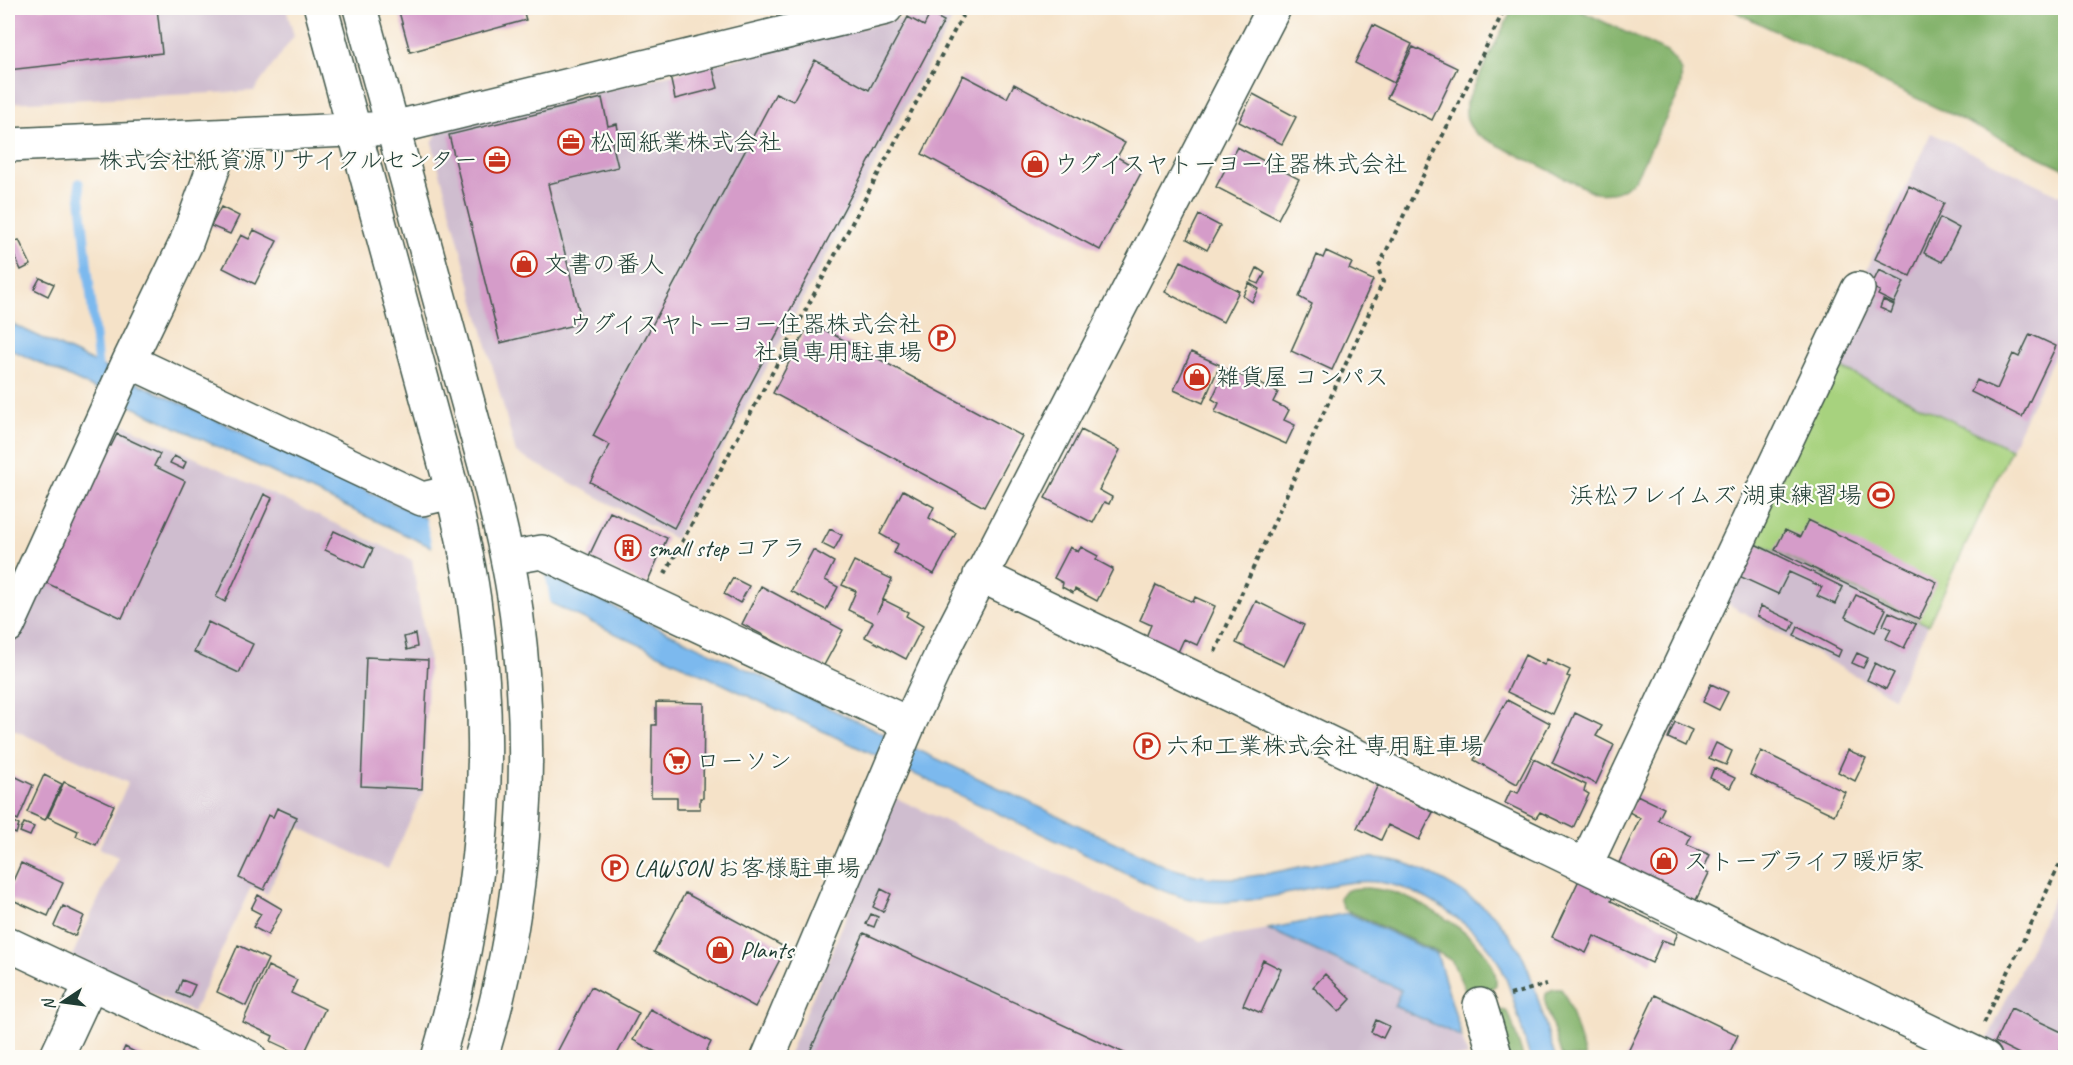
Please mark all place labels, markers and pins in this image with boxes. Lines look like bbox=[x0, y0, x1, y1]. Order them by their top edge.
office icon: 松岡紙業株式会社 bbox=[556, 127, 586, 157]
place label: 松岡紙業株式会社 bbox=[590, 127, 782, 157]
place label: 株式会社紙資源リサイクルセンター bbox=[99, 145, 478, 175]
office icon: 株式会社紙資源リサイクルセンター bbox=[482, 145, 512, 175]
shop icon: ウグイスヤトーヨー住器株式会社 bbox=[1020, 149, 1050, 179]
place label: ウグイスヤトーヨー住器株式会社 bbox=[1054, 149, 1408, 179]
shop icon: 文書の番人 bbox=[509, 249, 539, 279]
place label: 文書の番人 bbox=[544, 249, 664, 279]
place label: ウグイスヤトーヨー住器株式会社 社員専用駐車場 bbox=[568, 309, 922, 367]
parking icon: ウグイスヤトーヨー住器株式会社 社員専用駐車場 bbox=[927, 323, 957, 353]
shop icon: 雑貨屋 コンパス bbox=[1182, 362, 1212, 392]
place label: 雑貨屋 コンパス bbox=[1216, 362, 1389, 392]
place label: 浜松フレイムズ 湖東練習場 bbox=[1570, 480, 1862, 510]
sports icon: 浜松フレイムズ 湖東練習場 bbox=[1866, 480, 1896, 510]
building icon: small step コアラ bbox=[613, 533, 643, 563]
place label: small step コアラ bbox=[648, 533, 806, 563]
parking icon: 六和工業株式会社 専用駐車場 bbox=[1132, 731, 1162, 761]
place label: 六和工業株式会社 専用駐車場 bbox=[1166, 731, 1484, 761]
supermarket icon: ローソン bbox=[662, 746, 692, 776]
place label: ローソン bbox=[696, 746, 792, 776]
shop icon: ストーブライフ暖炉家 bbox=[1649, 846, 1679, 876]
place label: ストーブライフ暖炉家 bbox=[1684, 846, 1924, 876]
parking icon: LAWSON お客様駐車場 bbox=[600, 853, 630, 883]
place label: LAWSON お客様駐車場 bbox=[634, 853, 861, 883]
shop icon: Plants bbox=[705, 935, 735, 965]
place label: Plants bbox=[740, 935, 796, 965]

